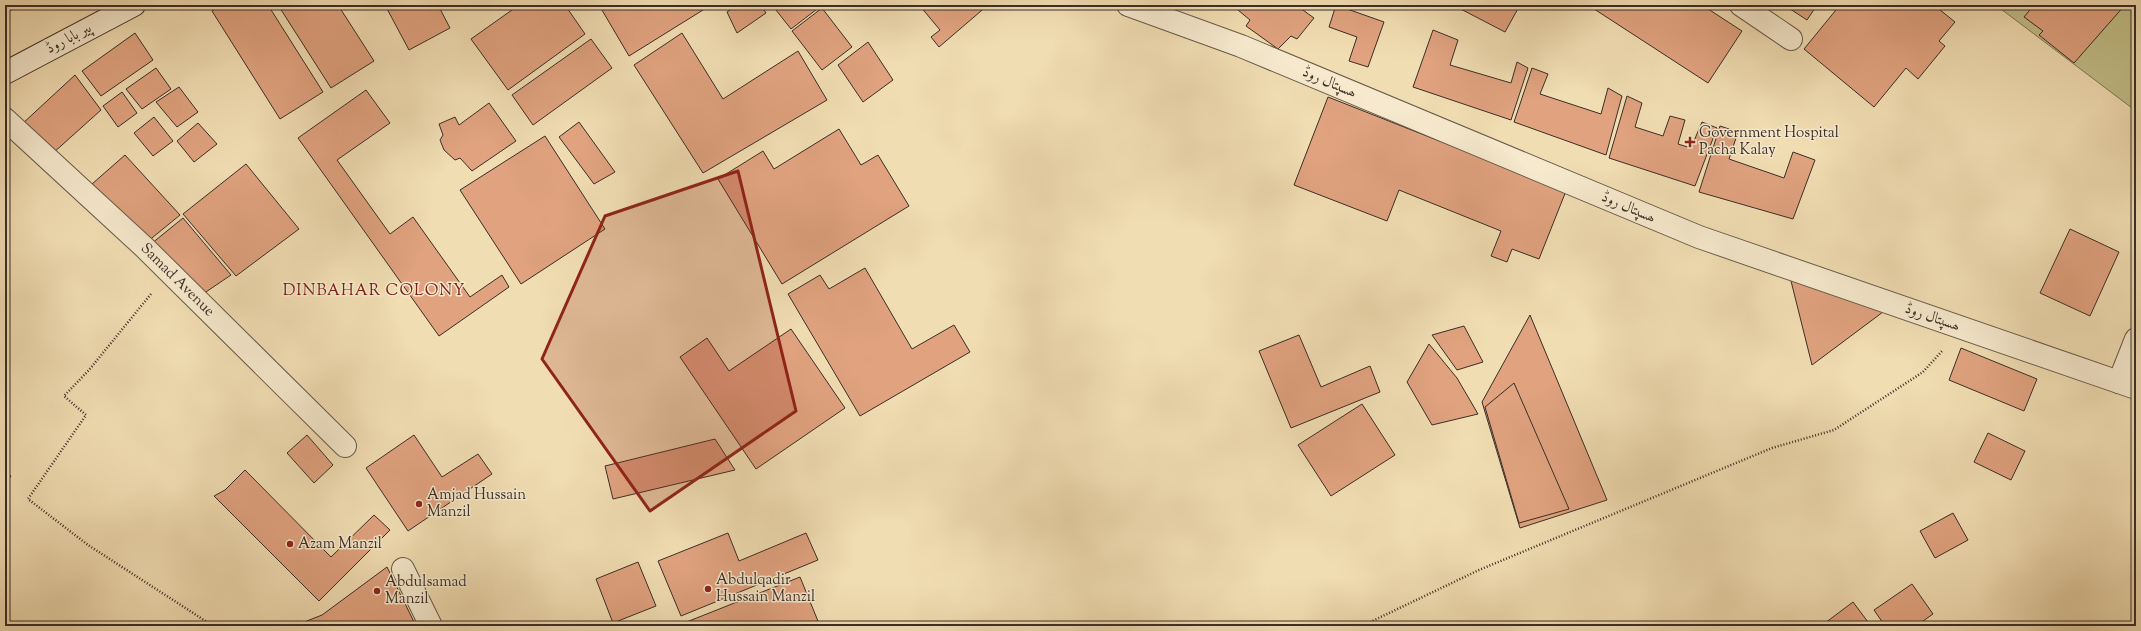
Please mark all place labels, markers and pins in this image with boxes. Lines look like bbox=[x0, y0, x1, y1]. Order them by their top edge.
place label: Government Hospital Pacha Kalay bbox=[1699, 123, 1839, 161]
marker: Government Hospital Pacha Kalay bbox=[1684, 136, 1696, 148]
place label: Amjad Hussain Manzil bbox=[427, 485, 526, 523]
marker: Amjad Hussain Manzil bbox=[414, 499, 424, 509]
place label: Azam Manzil bbox=[298, 534, 382, 555]
marker: Azam Manzil bbox=[285, 539, 295, 549]
place label: Abdulqadir Hussain Manzil bbox=[716, 570, 815, 608]
place label: Abdulsamad Manzil bbox=[385, 572, 467, 610]
marker: Abdulqadir Hussain Manzil bbox=[703, 584, 713, 594]
marker: Abdulsamad Manzil bbox=[372, 586, 382, 596]

